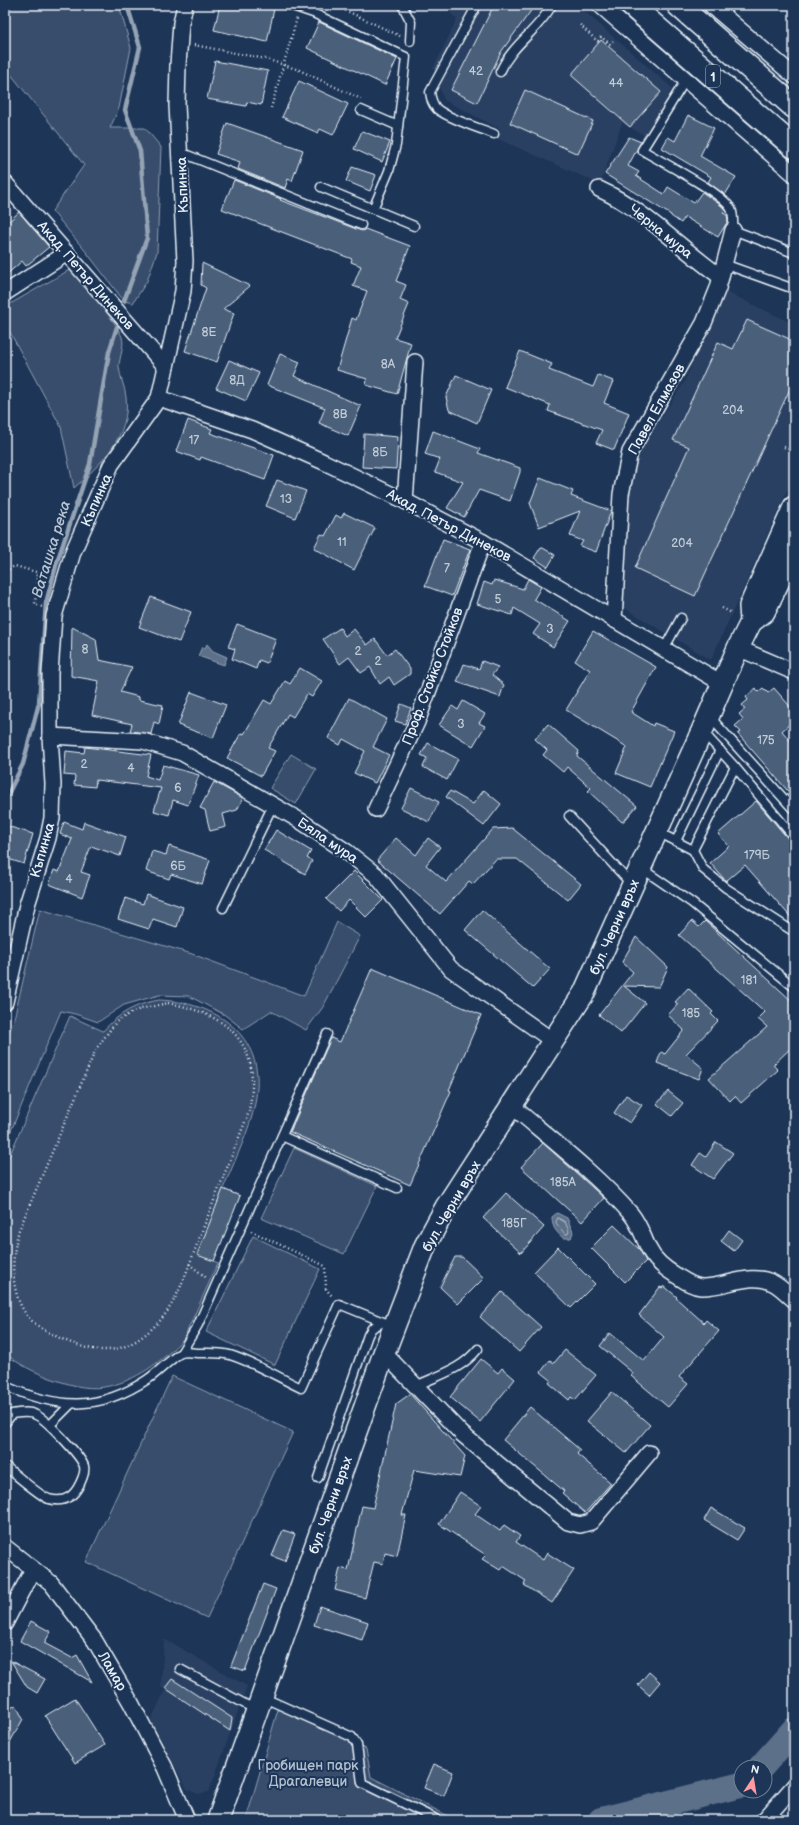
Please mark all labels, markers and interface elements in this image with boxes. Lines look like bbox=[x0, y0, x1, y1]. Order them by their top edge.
house number: 42 bbox=[469, 64, 483, 79]
road number: 1 bbox=[706, 65, 720, 87]
house number: 44 bbox=[609, 76, 624, 91]
street label: Къпинка bbox=[173, 156, 192, 213]
street label: Черна мура bbox=[625, 201, 696, 263]
street label: Акад. Петър Динеков bbox=[33, 217, 138, 334]
house number: 8Е bbox=[202, 325, 217, 340]
house number: 8А bbox=[381, 357, 396, 372]
street label: Павел Елмазов bbox=[624, 360, 689, 458]
house number: 8Д bbox=[229, 373, 245, 388]
house number: 204 bbox=[722, 403, 744, 418]
house number: 8В bbox=[333, 407, 348, 422]
house number: 17 bbox=[189, 433, 199, 448]
house number: 8Б bbox=[372, 445, 388, 460]
street label: Къпинка bbox=[77, 470, 116, 529]
street label: Акад. Петър Динеков bbox=[383, 485, 515, 566]
house number: 13 bbox=[280, 492, 292, 507]
water label: Ваташка река bbox=[28, 498, 75, 600]
house number: 11 bbox=[337, 535, 347, 550]
house number: 204 bbox=[671, 536, 693, 551]
house number: 7 bbox=[444, 561, 450, 576]
house number: 5 bbox=[495, 592, 502, 607]
street label: Проф. Стойко Стойков bbox=[398, 604, 467, 747]
house number: 3 bbox=[546, 622, 554, 637]
house number: 8 bbox=[82, 642, 89, 657]
house number: 2 bbox=[354, 644, 362, 659]
house number: 2 bbox=[374, 654, 382, 669]
house number: 3 bbox=[457, 717, 465, 732]
house number: 175 bbox=[757, 733, 775, 748]
house number: 2 bbox=[80, 757, 88, 772]
house number: 4 bbox=[127, 761, 135, 776]
house number: 6 bbox=[174, 781, 182, 796]
street label: Бяла мура bbox=[294, 814, 362, 867]
street label: Къпинка bbox=[27, 820, 59, 880]
house number: 179Б bbox=[744, 848, 771, 863]
house number: 6Б bbox=[170, 859, 187, 874]
house number: 4 bbox=[65, 872, 73, 887]
street label: бул. Черни връх bbox=[586, 876, 643, 977]
house number: 181 bbox=[741, 973, 757, 988]
house number: 185 bbox=[682, 1006, 700, 1021]
street label: бул. Черни връх bbox=[419, 1157, 485, 1255]
house number: 185А bbox=[550, 1175, 577, 1190]
house number: 185Г bbox=[501, 1216, 527, 1231]
street label: бул. Черни връх bbox=[305, 1454, 356, 1556]
street label: Ламар bbox=[94, 1648, 131, 1694]
park label: Гробищен парк Драгалевци bbox=[257, 1757, 359, 1790]
north arrow bbox=[733, 1759, 773, 1799]
text: N bbox=[750, 1762, 760, 1777]

